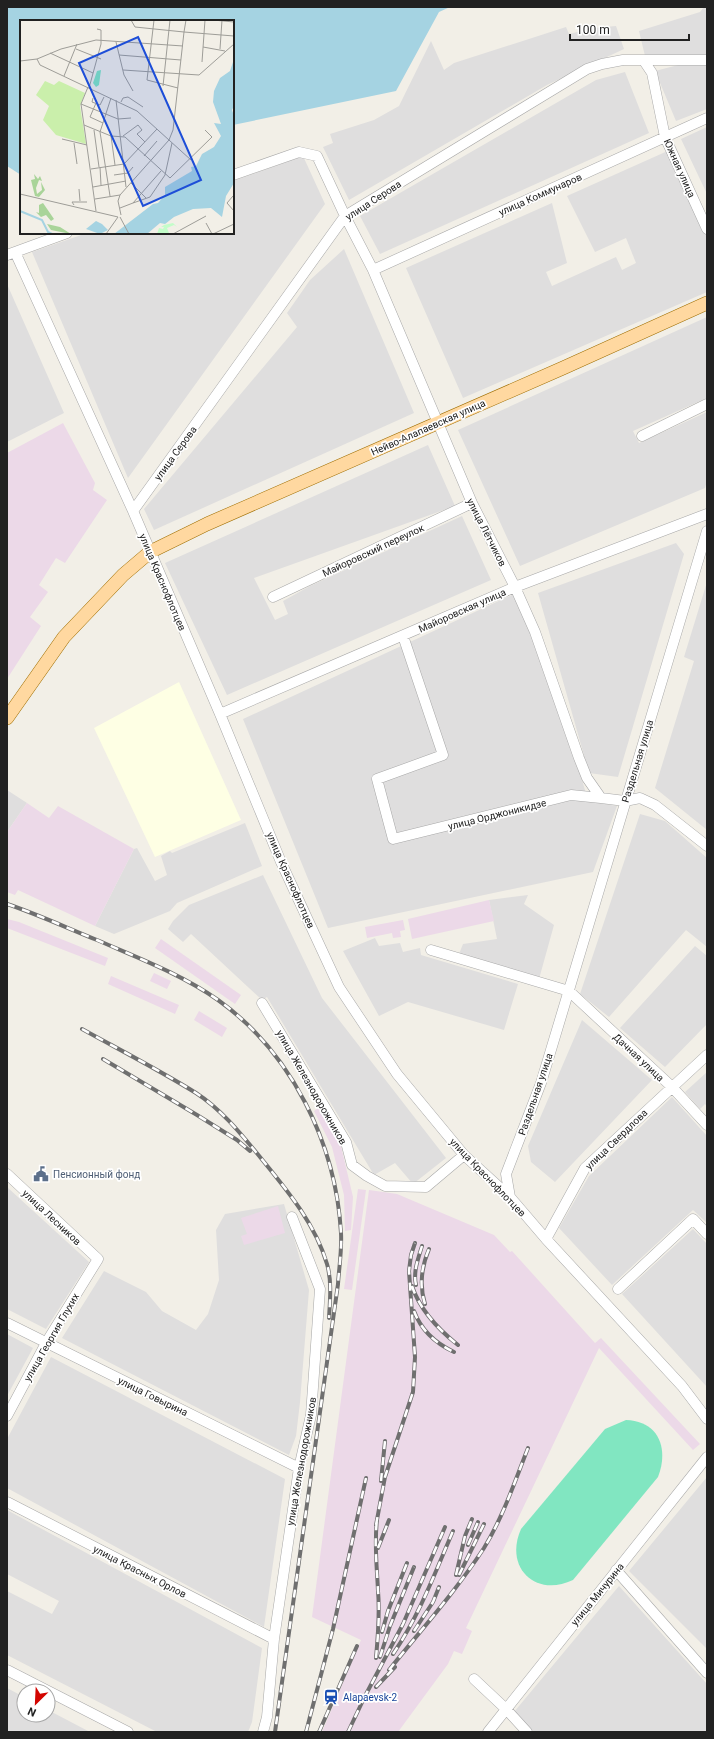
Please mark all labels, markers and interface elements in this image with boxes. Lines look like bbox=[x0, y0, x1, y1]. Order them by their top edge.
scale bar bbox=[570, 16, 689, 42]
inset map bbox=[20, 20, 234, 234]
text: 100 m bbox=[576, 23, 610, 37]
street label: Южная улица bbox=[662, 137, 697, 199]
street label: улица Коммунаров bbox=[497, 171, 584, 218]
street label: улица Серова bbox=[343, 178, 403, 223]
street label: Нейво-Алапаевская улица bbox=[369, 397, 487, 458]
street label: улица Серова bbox=[152, 424, 199, 483]
street label: улица Лётчиков bbox=[465, 496, 509, 568]
street label: Майоровский переулок bbox=[321, 522, 426, 579]
street label: улица Краснофлотцев bbox=[137, 532, 188, 633]
street label: Майоровская улица bbox=[417, 586, 507, 635]
street label: Раздельная улица bbox=[620, 718, 655, 804]
street label: улица Орджоникидзе bbox=[447, 797, 547, 832]
street label: улица Краснофлотцев bbox=[264, 830, 317, 930]
street label: улица Железнодорожников bbox=[274, 1028, 349, 1147]
street label: Дачная улица bbox=[611, 1031, 666, 1084]
street label: Раздельная улица bbox=[516, 1052, 555, 1137]
street label: улица Свердлова bbox=[583, 1107, 650, 1172]
street label: улица Краснофлотцев bbox=[447, 1136, 528, 1219]
public building icon: Пенсионный фонд bbox=[32, 1165, 50, 1183]
place label: Пенсионный фонд bbox=[53, 1169, 140, 1180]
street label: улица Лесников bbox=[20, 1187, 83, 1247]
street label: улица Георгия Глухих bbox=[22, 1291, 81, 1383]
street label: улица Говырина bbox=[116, 1375, 190, 1418]
street label: улица Железнодорожников bbox=[285, 1396, 318, 1526]
street label: улица Красных Орлов bbox=[91, 1543, 188, 1600]
street label: улица Мичурина bbox=[569, 1561, 626, 1628]
north arrow bbox=[16, 1683, 56, 1723]
station icon: Alapaevsk-2 bbox=[322, 1688, 340, 1706]
place label: Alapaevsk-2 bbox=[343, 1692, 398, 1703]
text: N bbox=[26, 1704, 38, 1719]

